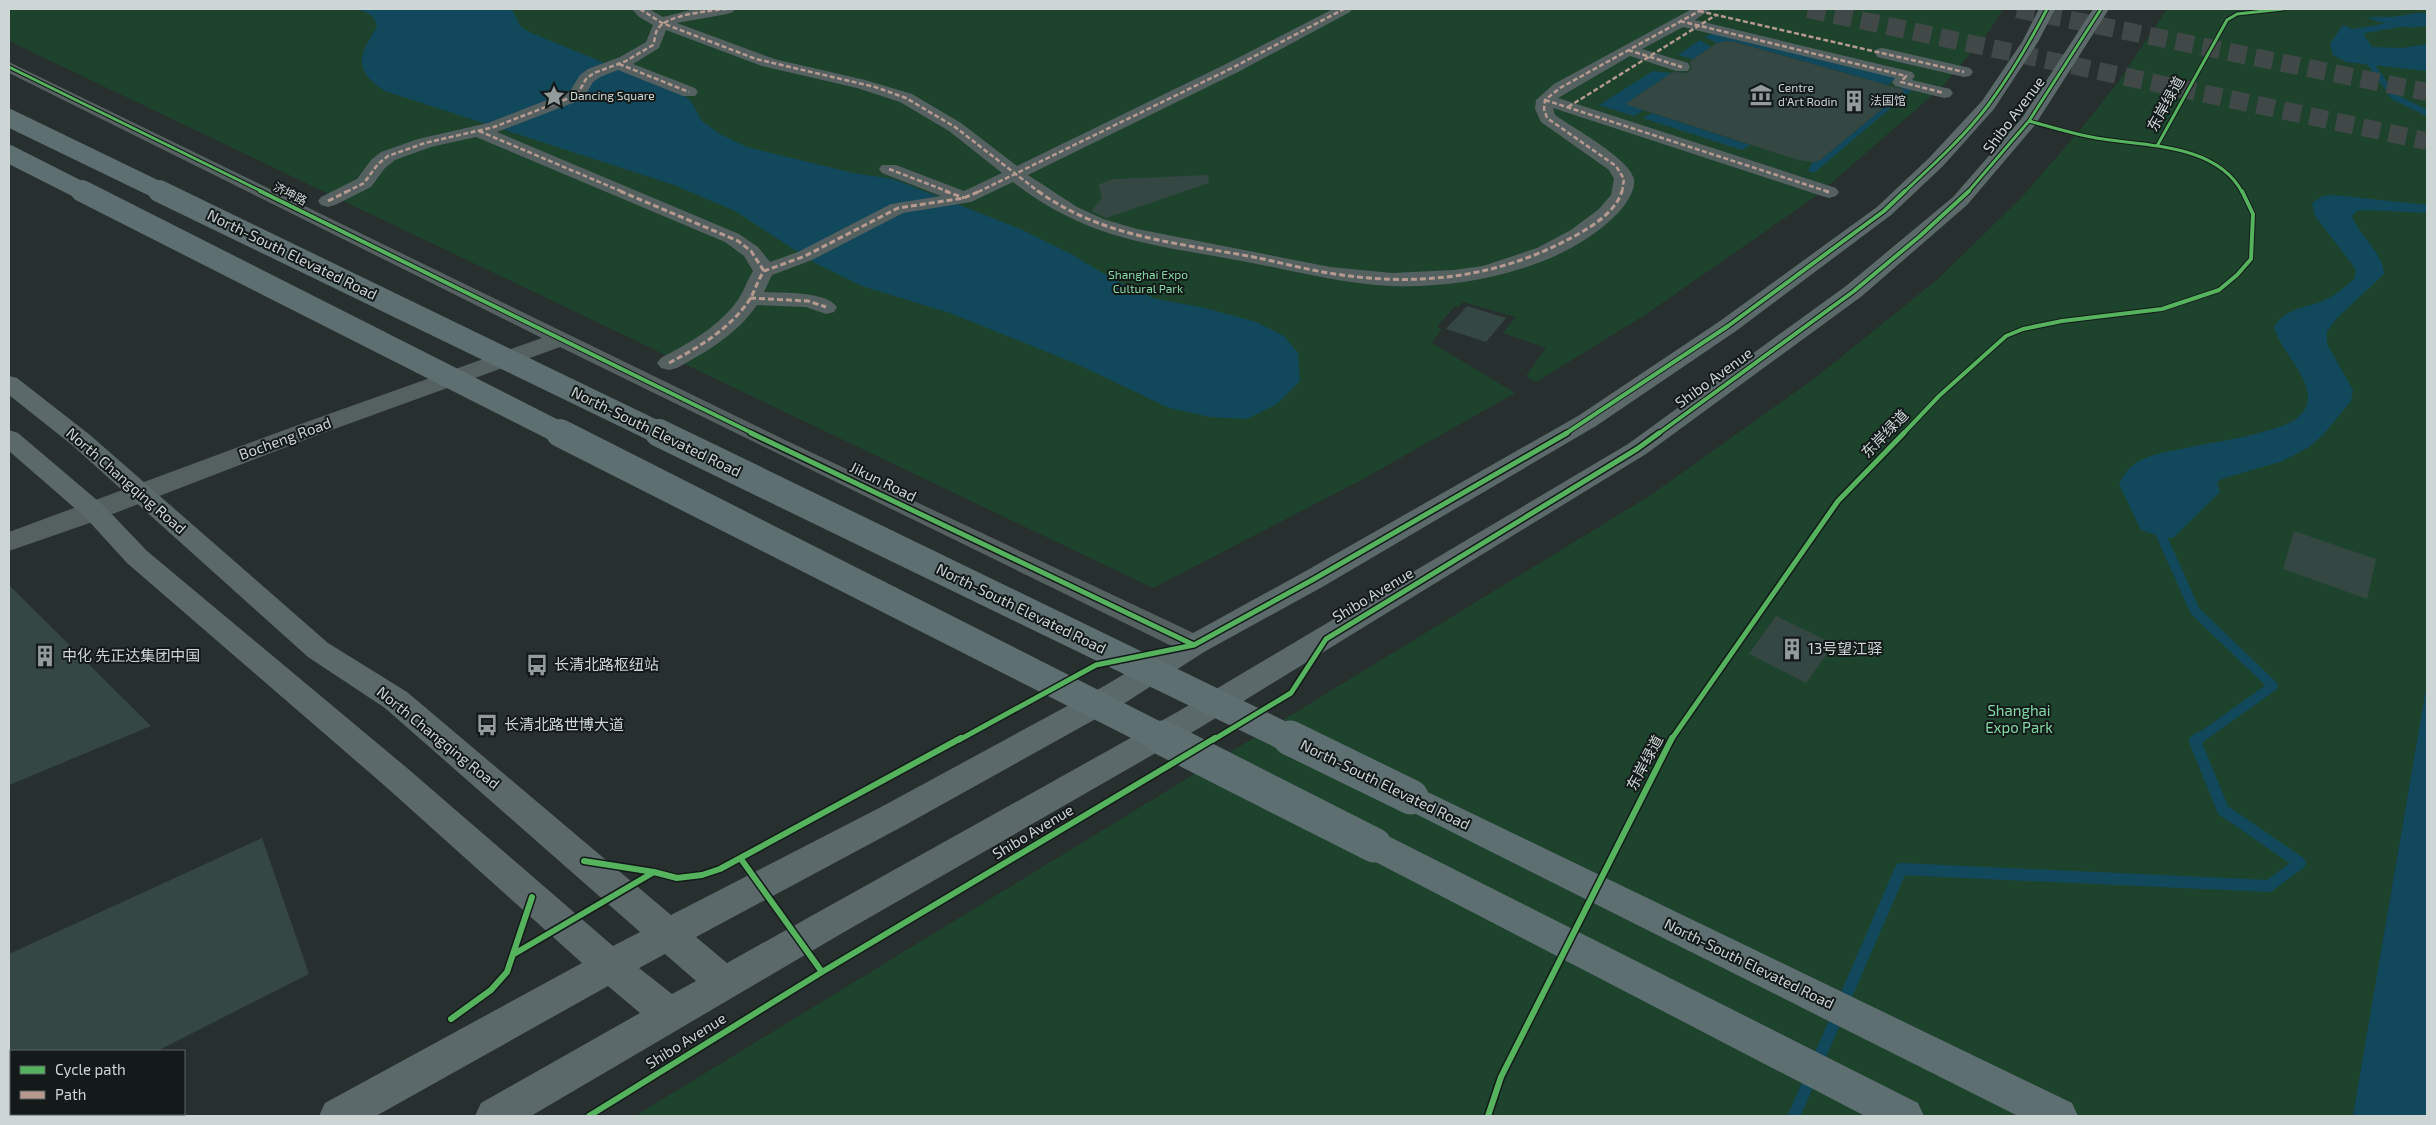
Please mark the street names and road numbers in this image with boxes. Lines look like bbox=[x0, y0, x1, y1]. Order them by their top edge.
street label: Shibo Avenue bbox=[1979, 73, 2048, 156]
street label: 东岸绿道 bbox=[2143, 73, 2188, 134]
street label: 济坤路 bbox=[271, 179, 310, 208]
street label: North-South Elevated Road bbox=[205, 205, 380, 303]
street label: Shibo Avenue bbox=[1671, 343, 1756, 411]
street label: North-South Elevated Road bbox=[569, 382, 744, 480]
street label: 东岸绿道 bbox=[1857, 405, 1912, 461]
street label: Bocheng Road bbox=[236, 413, 333, 463]
street label: North Changqing Road bbox=[63, 423, 190, 537]
street label: Jikun Road bbox=[847, 457, 920, 505]
street label: North-South Elevated Road bbox=[934, 559, 1109, 657]
street label: Shibo Avenue bbox=[1329, 563, 1416, 625]
street label: North Changqing Road bbox=[374, 682, 504, 792]
street label: 东岸绿道 bbox=[1622, 732, 1666, 793]
street label: North-South Elevated Road bbox=[1298, 735, 1473, 833]
street label: Shibo Avenue bbox=[989, 800, 1076, 862]
street label: North-South Elevated Road bbox=[1662, 914, 1837, 1012]
street label: Shibo Avenue bbox=[642, 1008, 729, 1072]

